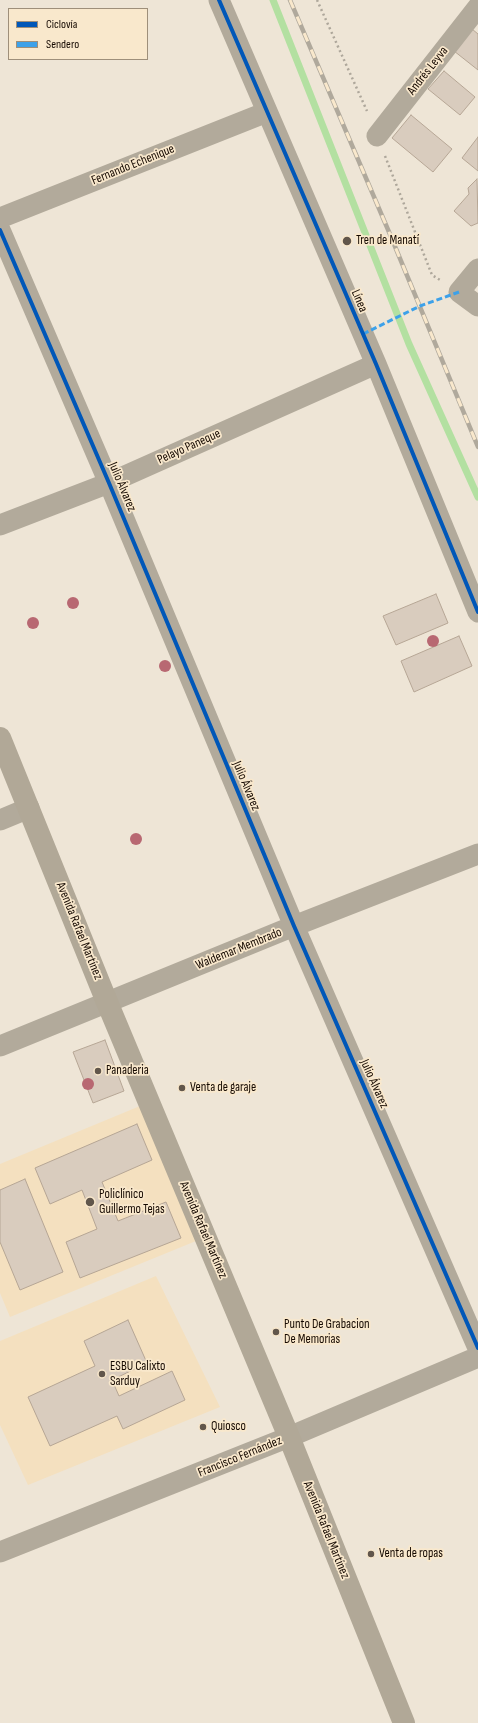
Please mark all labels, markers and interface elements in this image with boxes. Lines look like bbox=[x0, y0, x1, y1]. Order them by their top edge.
legend bbox=[8, 8, 148, 60]
text: Ciclovía bbox=[46, 17, 77, 32]
text: Sendero bbox=[46, 37, 79, 52]
street label: Andrés Leyva bbox=[404, 44, 452, 98]
street label: Fernando Echenique bbox=[89, 141, 177, 189]
place label: Tren de Manatí bbox=[356, 233, 419, 249]
marker: Tren de Manatí bbox=[341, 235, 353, 247]
street label: Línea bbox=[347, 287, 371, 315]
street label: Pelayo Paneque bbox=[155, 426, 223, 468]
street label: Julio Álvarez bbox=[105, 460, 139, 514]
street label: Julio Álvarez bbox=[229, 759, 263, 813]
street label: Avenida Rafael Martínez bbox=[52, 880, 106, 982]
street label: Waldemar Membrado bbox=[194, 925, 284, 973]
street label: Julio Álvarez bbox=[356, 1057, 392, 1111]
place label: Panaderia bbox=[106, 1063, 149, 1079]
marker: Panaderia bbox=[93, 1066, 103, 1076]
place label: Venta de garaje bbox=[190, 1080, 256, 1096]
marker: Venta de garaje bbox=[177, 1083, 187, 1093]
street label: Avenida Rafael Martínez bbox=[176, 1179, 230, 1281]
place label: Policlínico Guillermo Tejas bbox=[99, 1187, 165, 1218]
marker: Policlínico Guillermo Tejas bbox=[84, 1196, 96, 1208]
place label: Punto De Grabacion De Memorias bbox=[284, 1317, 370, 1348]
marker: Punto De Grabacion De Memorias bbox=[271, 1327, 281, 1337]
place label: ESBU Calixto Sarduy bbox=[110, 1359, 165, 1390]
marker: ESBU Calixto Sarduy bbox=[97, 1369, 107, 1379]
place label: Quiosco bbox=[211, 1419, 246, 1435]
marker: Quiosco bbox=[198, 1422, 208, 1432]
street label: Francisco Fernández bbox=[196, 1433, 284, 1481]
street label: Avenida Rafael Martínez bbox=[299, 1479, 353, 1581]
place label: Venta de ropas bbox=[379, 1546, 443, 1562]
marker: Venta de ropas bbox=[366, 1549, 376, 1559]

